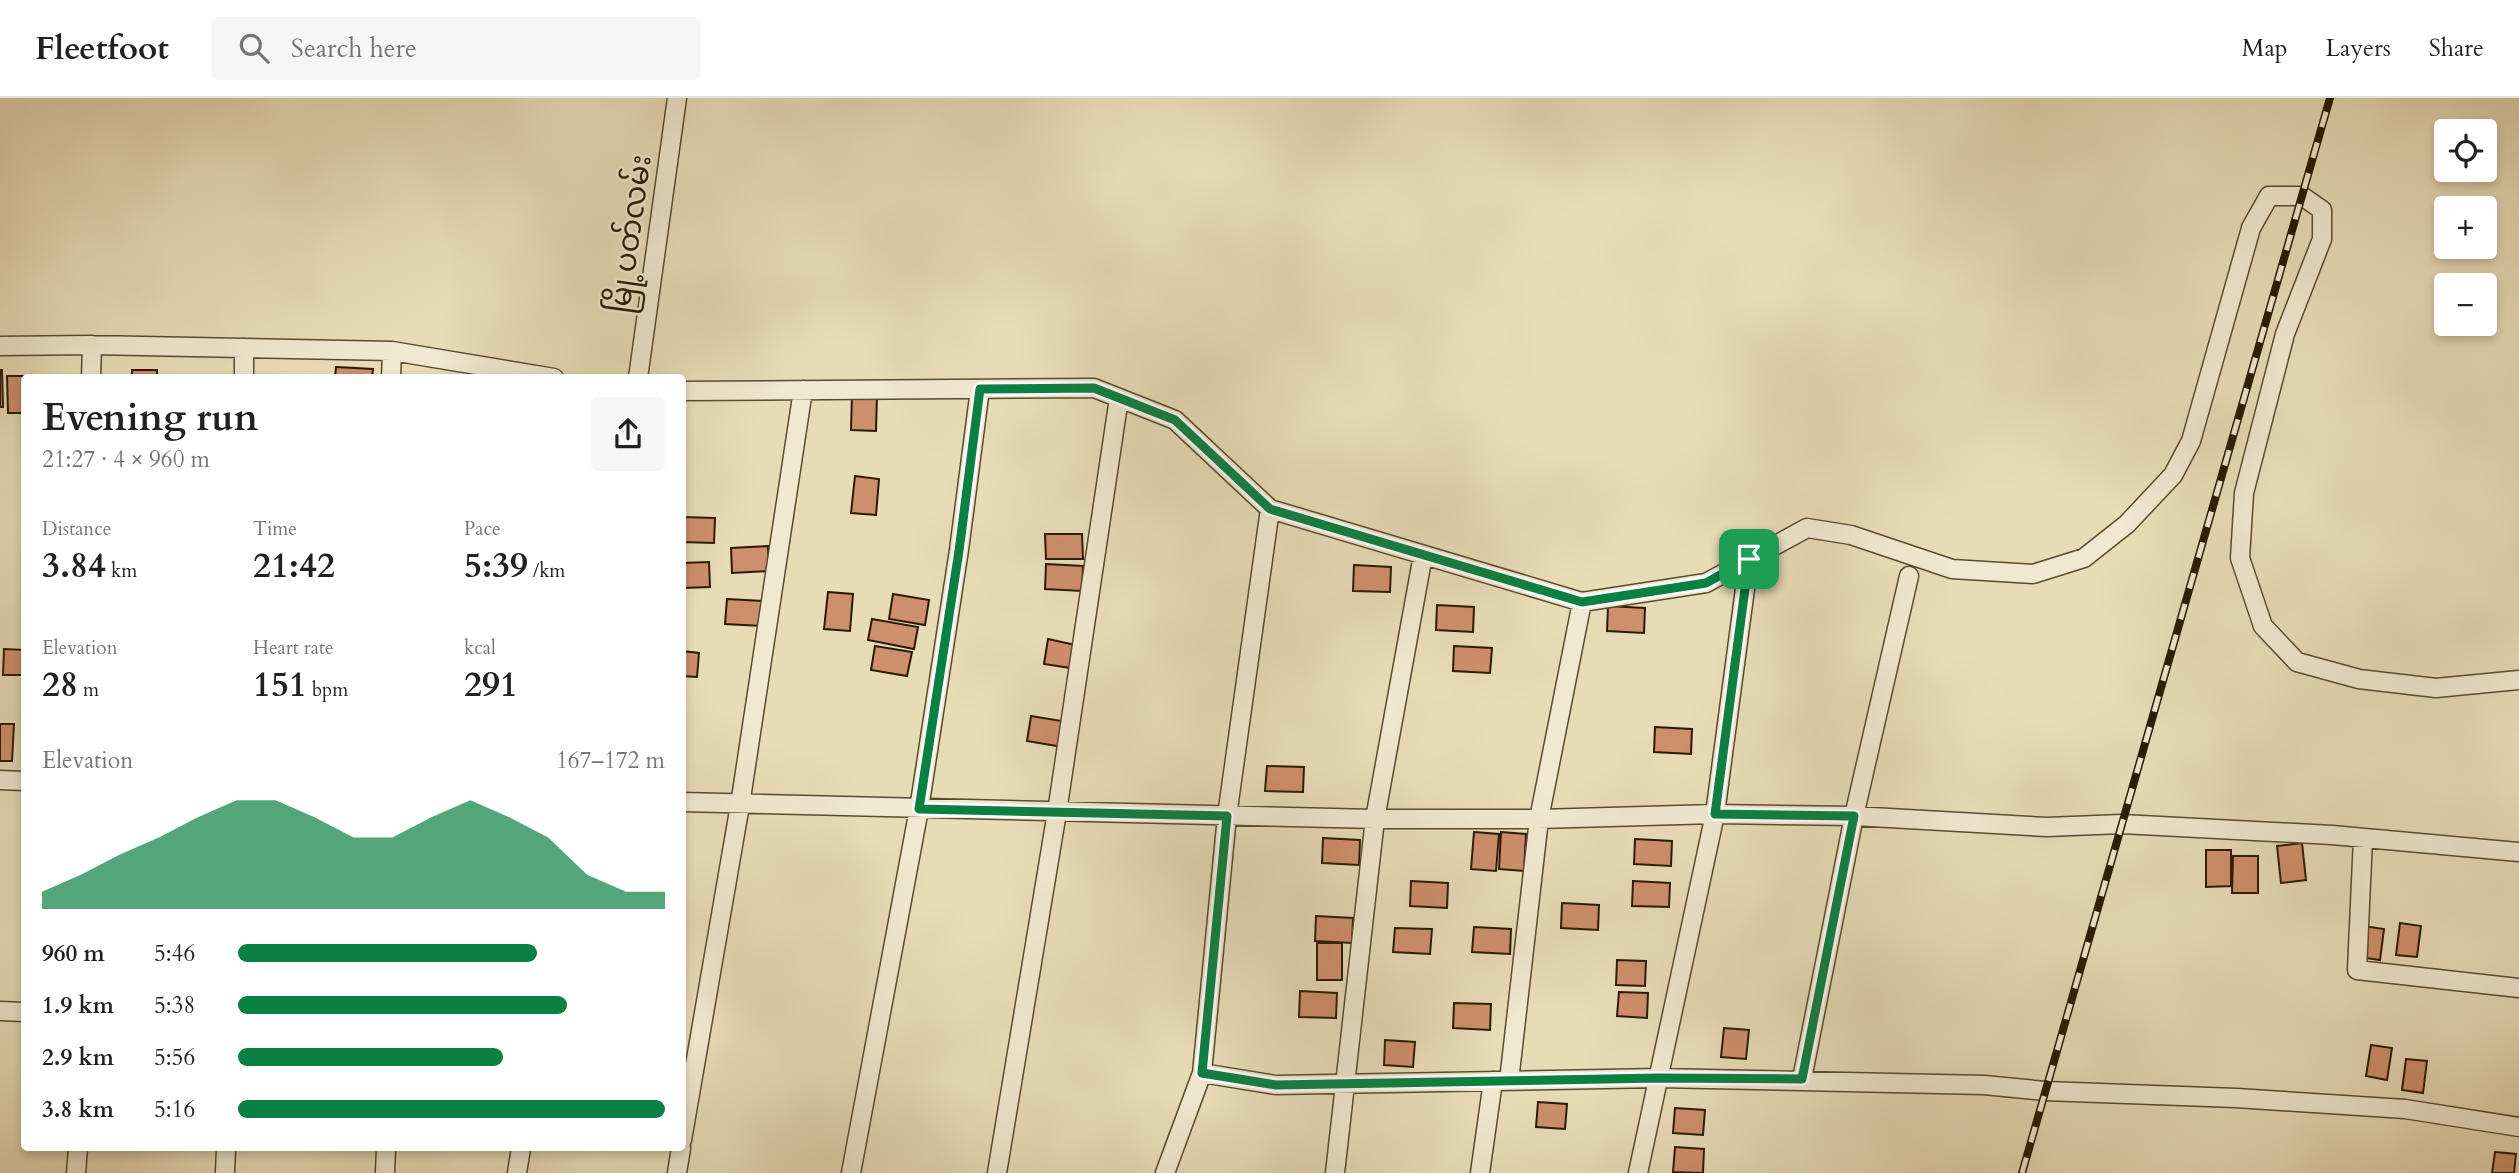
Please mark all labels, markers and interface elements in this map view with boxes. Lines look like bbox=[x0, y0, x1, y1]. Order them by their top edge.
search box bbox=[211, 17, 701, 80]
text: Fleetfoot bbox=[35, 26, 169, 71]
icon: search bbox=[235, 29, 273, 67]
text: Search here bbox=[291, 31, 417, 66]
text: Map bbox=[2242, 32, 2288, 65]
text: Layers bbox=[2326, 32, 2391, 65]
text: Share bbox=[2429, 32, 2484, 65]
map controls bbox=[2434, 119, 2497, 336]
button: locate bbox=[2434, 119, 2497, 182]
street label: မြို့ပတ်လမ်း bbox=[597, 152, 666, 317]
button: + bbox=[2434, 196, 2497, 259]
button: − bbox=[2434, 273, 2497, 336]
text: Evening run bbox=[42, 392, 258, 444]
button: share bbox=[591, 397, 665, 471]
text: 21:27 · 4 × 960 m bbox=[42, 444, 210, 475]
text: Distance bbox=[42, 516, 111, 542]
text: Time bbox=[253, 516, 297, 542]
text: Pace bbox=[464, 516, 501, 542]
pin bbox=[1719, 529, 1779, 589]
icon: arrive bbox=[1730, 540, 1768, 578]
text: 3.84 bbox=[42, 542, 106, 590]
text: 21:42 bbox=[253, 542, 335, 590]
text: 5:39 bbox=[464, 542, 528, 590]
text: km bbox=[106, 558, 137, 584]
text: /km bbox=[528, 558, 565, 584]
text: Elevation bbox=[42, 635, 117, 661]
text: Heart rate bbox=[253, 635, 334, 661]
text: kcal bbox=[464, 635, 496, 661]
text: 28 bbox=[42, 661, 78, 709]
text: 151 bbox=[253, 661, 307, 709]
text: 291 bbox=[464, 661, 518, 709]
text: m bbox=[78, 677, 99, 703]
text: bpm bbox=[307, 677, 348, 703]
text: Elevation bbox=[42, 745, 133, 776]
text: 167–172 m bbox=[556, 745, 665, 776]
text: 960 m bbox=[42, 938, 105, 969]
text: 5:46 bbox=[154, 938, 195, 969]
text: 1.9 km bbox=[42, 990, 114, 1021]
text: 5:38 bbox=[154, 990, 195, 1021]
text: 2.9 km bbox=[42, 1042, 114, 1073]
text: 5:56 bbox=[154, 1042, 195, 1073]
text: 3.8 km bbox=[42, 1094, 114, 1125]
text: 5:16 bbox=[154, 1094, 195, 1125]

